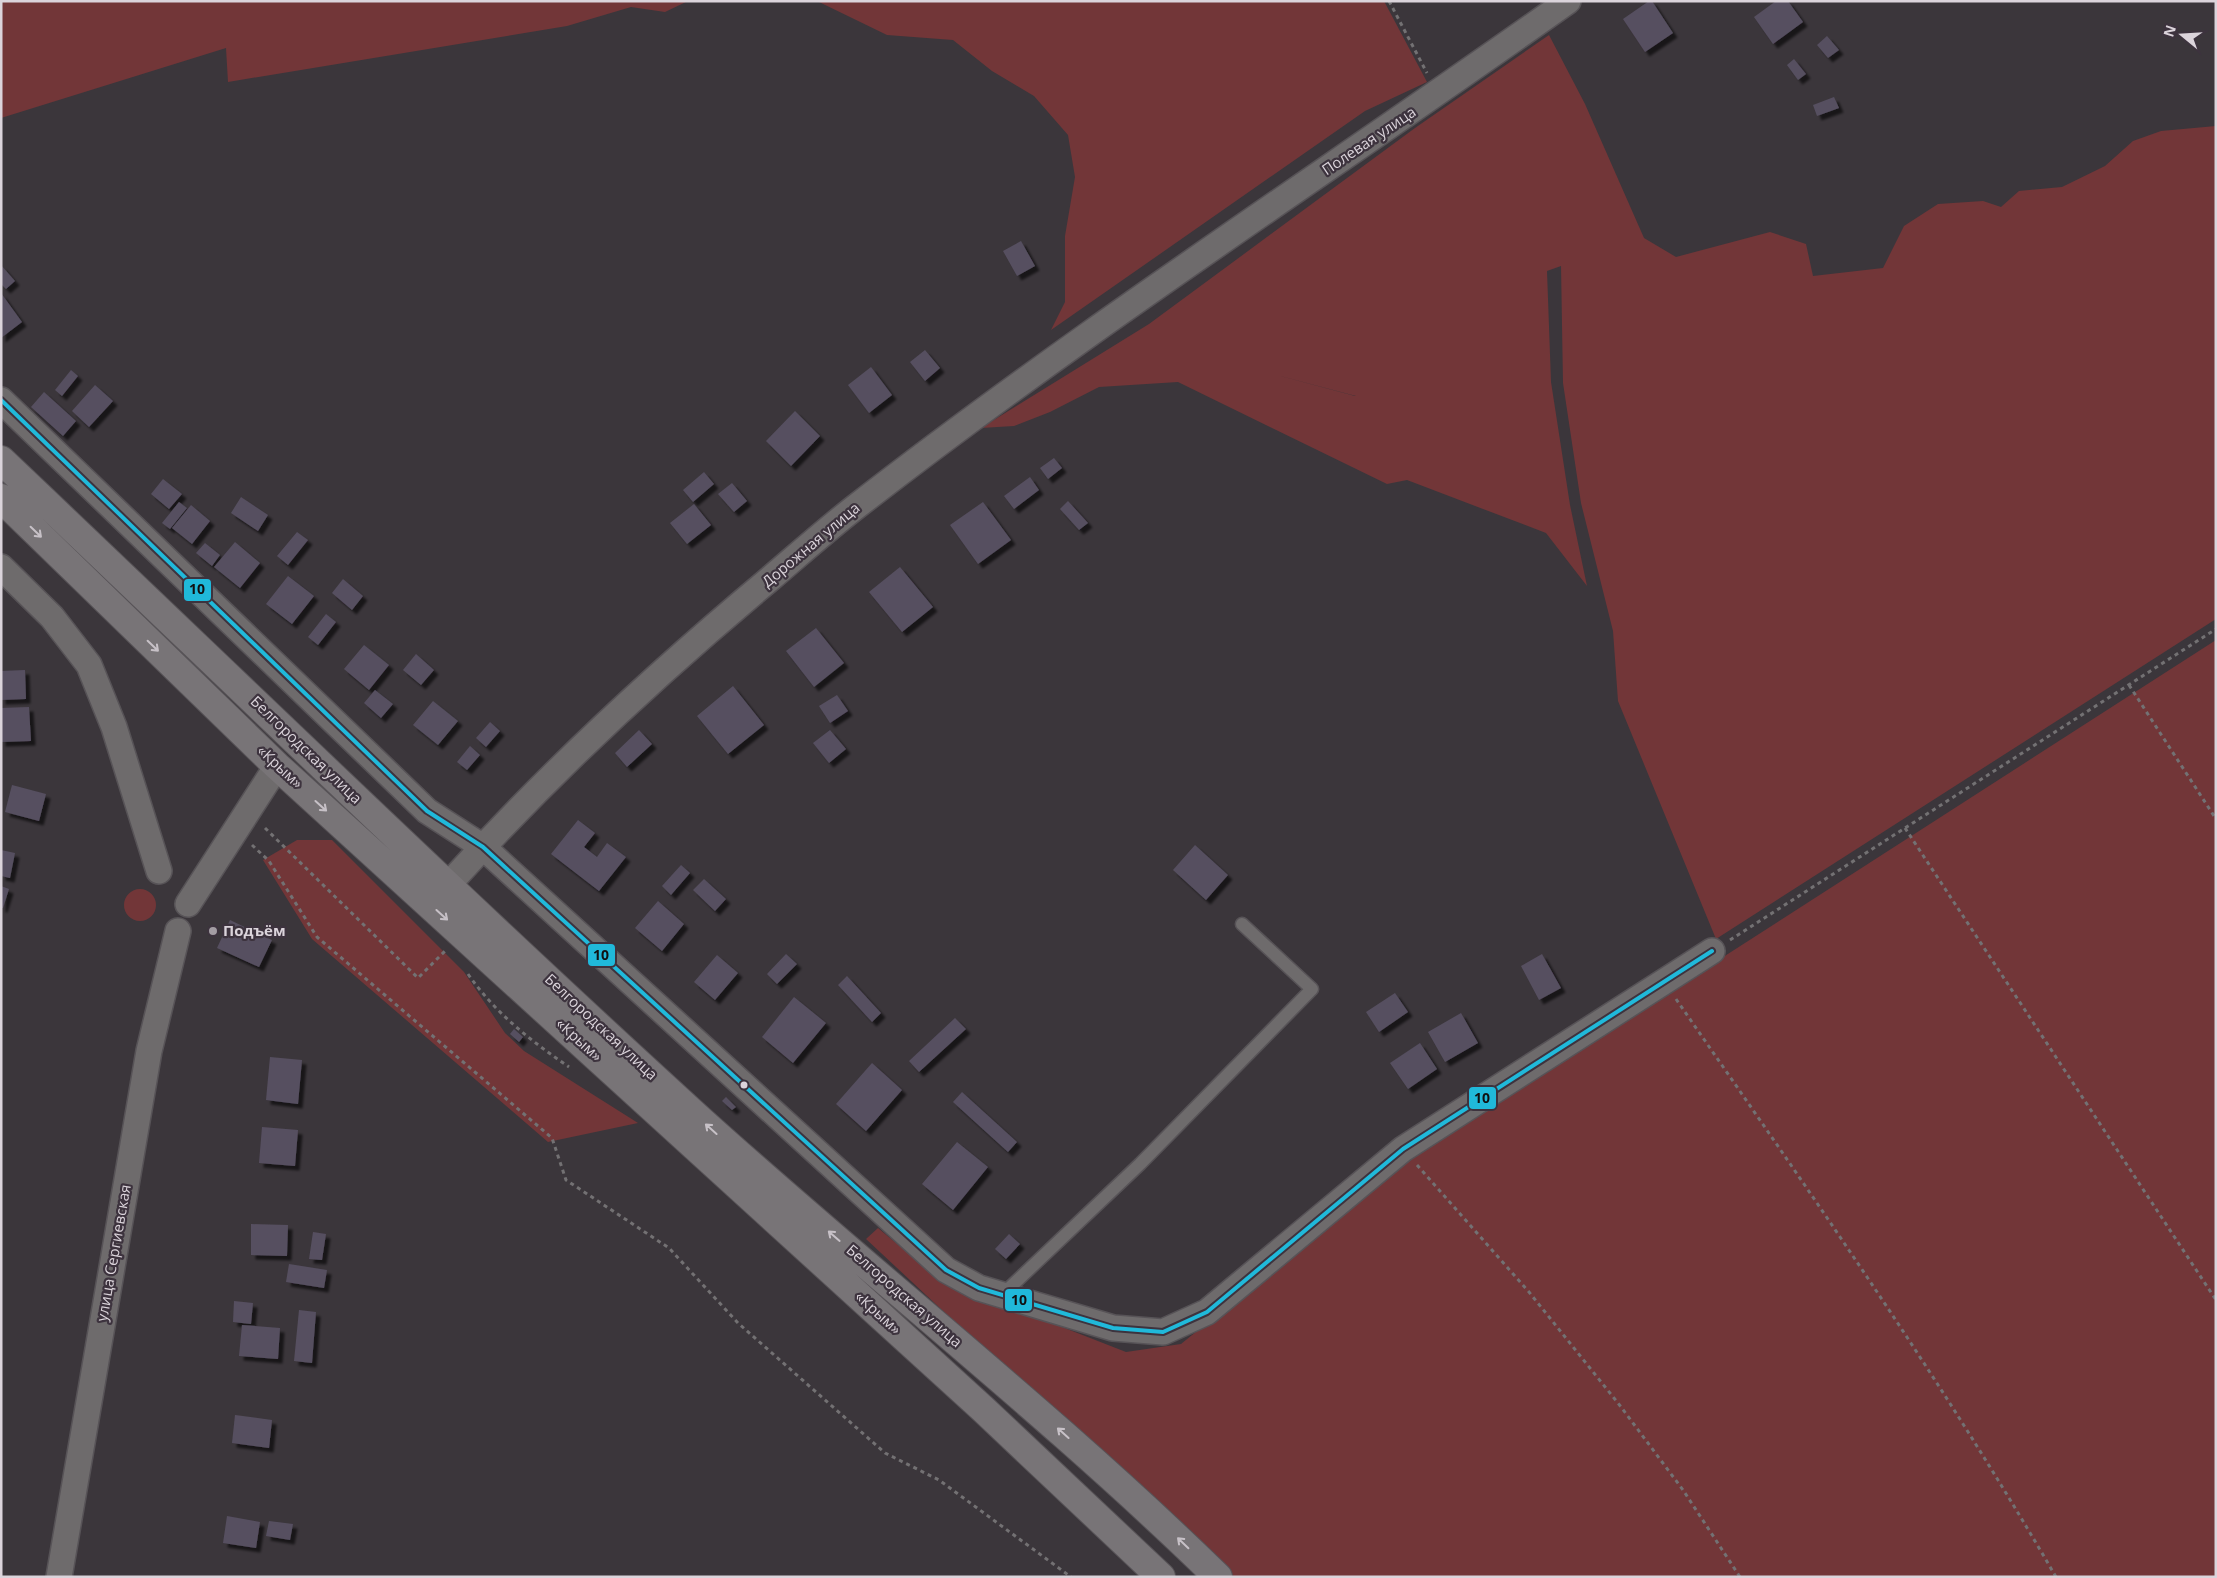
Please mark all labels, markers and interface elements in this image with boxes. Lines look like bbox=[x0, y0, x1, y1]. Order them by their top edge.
north arrow bbox=[2157, 10, 2207, 60]
text: N bbox=[2158, 22, 2180, 39]
street label: Полевая улица bbox=[1317, 101, 1419, 179]
street label: Дорожная улица bbox=[757, 497, 863, 591]
one-way arrow bbox=[30, 526, 42, 538]
line badge: 10 bbox=[183, 578, 212, 602]
text: 10 bbox=[189, 579, 205, 598]
one-way arrow bbox=[147, 639, 159, 652]
street label: Белгородская улица bbox=[247, 691, 367, 808]
street label: «Крым» bbox=[253, 740, 308, 793]
one-way arrow bbox=[315, 800, 328, 812]
one-way arrow bbox=[435, 908, 448, 920]
place label: Подъём bbox=[223, 920, 286, 940]
marker: Подъём bbox=[207, 925, 219, 937]
line badge: 10 bbox=[587, 943, 616, 967]
text: 10 bbox=[593, 945, 609, 964]
street label: Белгородская улица bbox=[541, 969, 662, 1084]
street label: «Крым» bbox=[552, 1013, 607, 1065]
unlabelled marker bbox=[739, 1080, 749, 1090]
line badge: 10 bbox=[1468, 1086, 1497, 1110]
text: 10 bbox=[1474, 1088, 1490, 1107]
one-way arrow bbox=[705, 1123, 718, 1135]
street label: улица Сергиевская bbox=[91, 1183, 135, 1323]
one-way arrow bbox=[827, 1230, 840, 1241]
street label: Белгородская улица bbox=[843, 1239, 967, 1351]
street label: «Крым» bbox=[851, 1286, 906, 1338]
line badge: 10 bbox=[1004, 1288, 1033, 1312]
text: 10 bbox=[1011, 1290, 1027, 1309]
one-way arrow bbox=[1056, 1427, 1069, 1439]
one-way arrow bbox=[1176, 1537, 1189, 1549]

